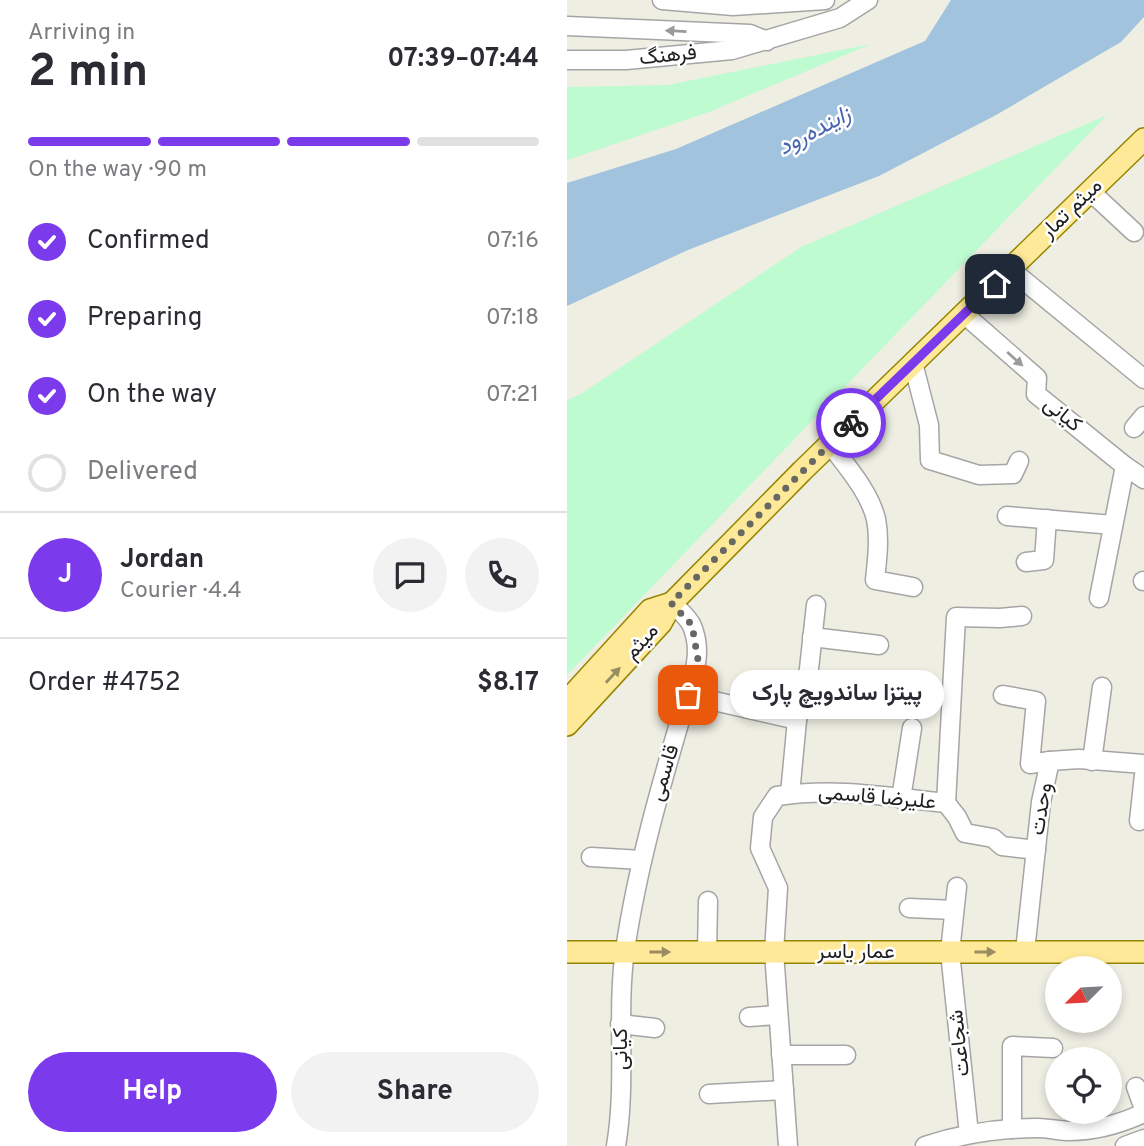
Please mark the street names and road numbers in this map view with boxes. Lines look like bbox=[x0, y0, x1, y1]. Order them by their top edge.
street label: فرهنگ bbox=[638, 40, 698, 72]
street label: میثم تمار bbox=[1035, 173, 1109, 246]
street label: کیانی bbox=[1037, 391, 1087, 439]
street label: میثم bbox=[619, 618, 665, 666]
street label: قاسمی bbox=[644, 741, 686, 805]
street label: علیرضا قاسمی bbox=[817, 779, 937, 817]
street label: وحدت bbox=[1025, 781, 1059, 837]
street label: عمار یاسر bbox=[816, 939, 895, 966]
street label: شجاعت bbox=[943, 1008, 977, 1078]
street label: کیانی bbox=[608, 1028, 635, 1070]

